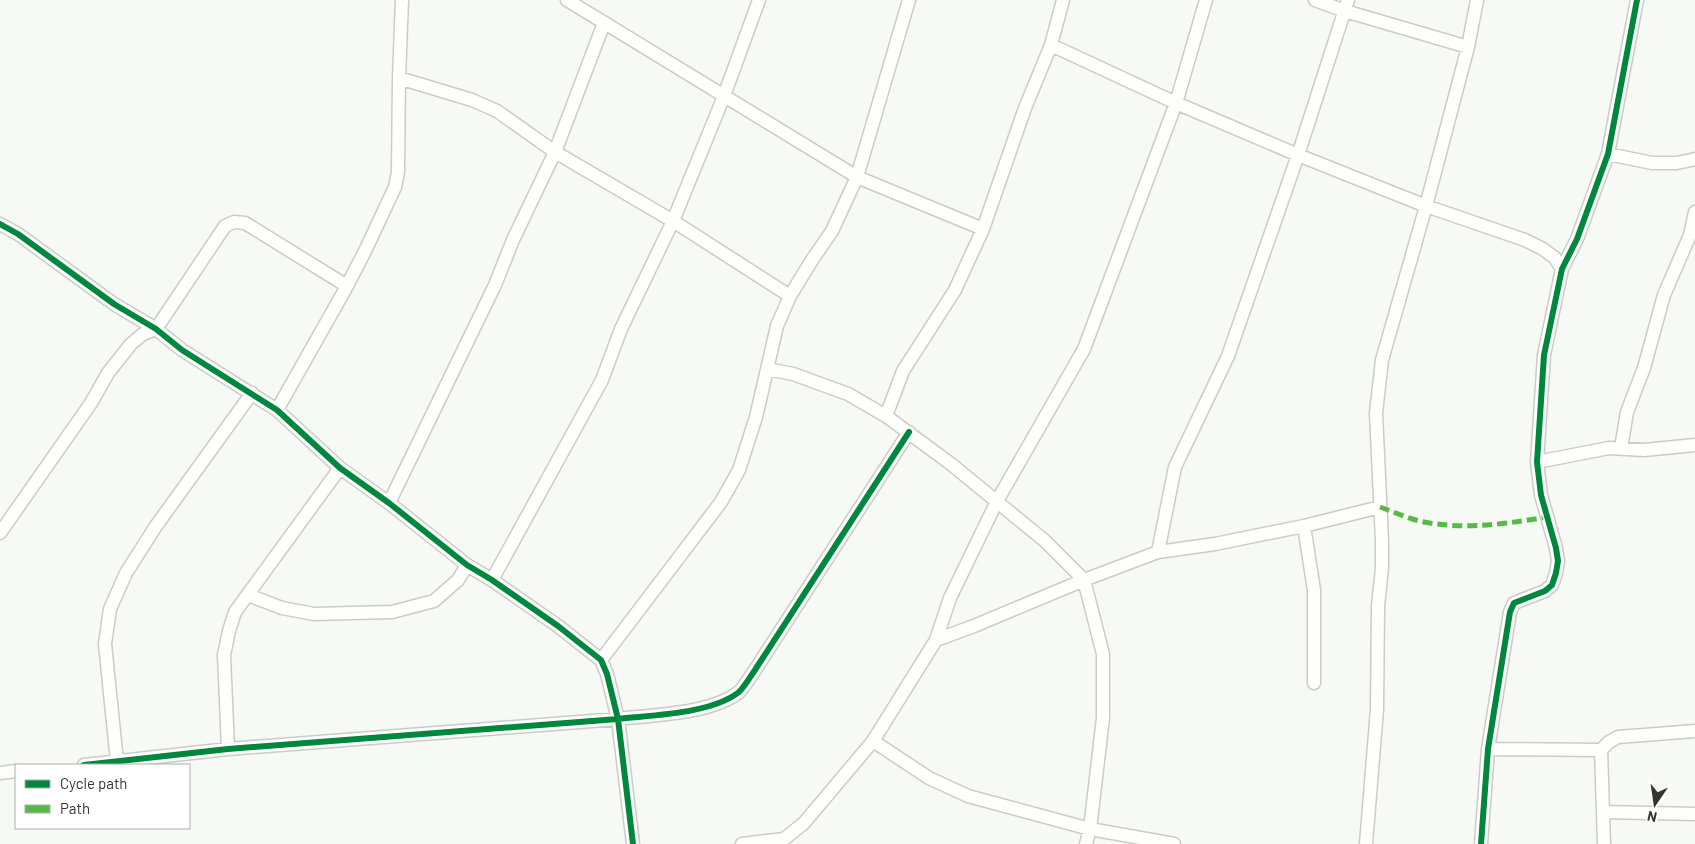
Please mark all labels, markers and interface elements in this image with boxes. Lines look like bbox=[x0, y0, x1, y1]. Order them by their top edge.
legend bbox=[15, 764, 190, 829]
text: Cycle path bbox=[60, 774, 127, 792]
north arrow bbox=[1630, 779, 1680, 829]
text: Path bbox=[60, 799, 90, 817]
text: N bbox=[1646, 808, 1658, 826]

